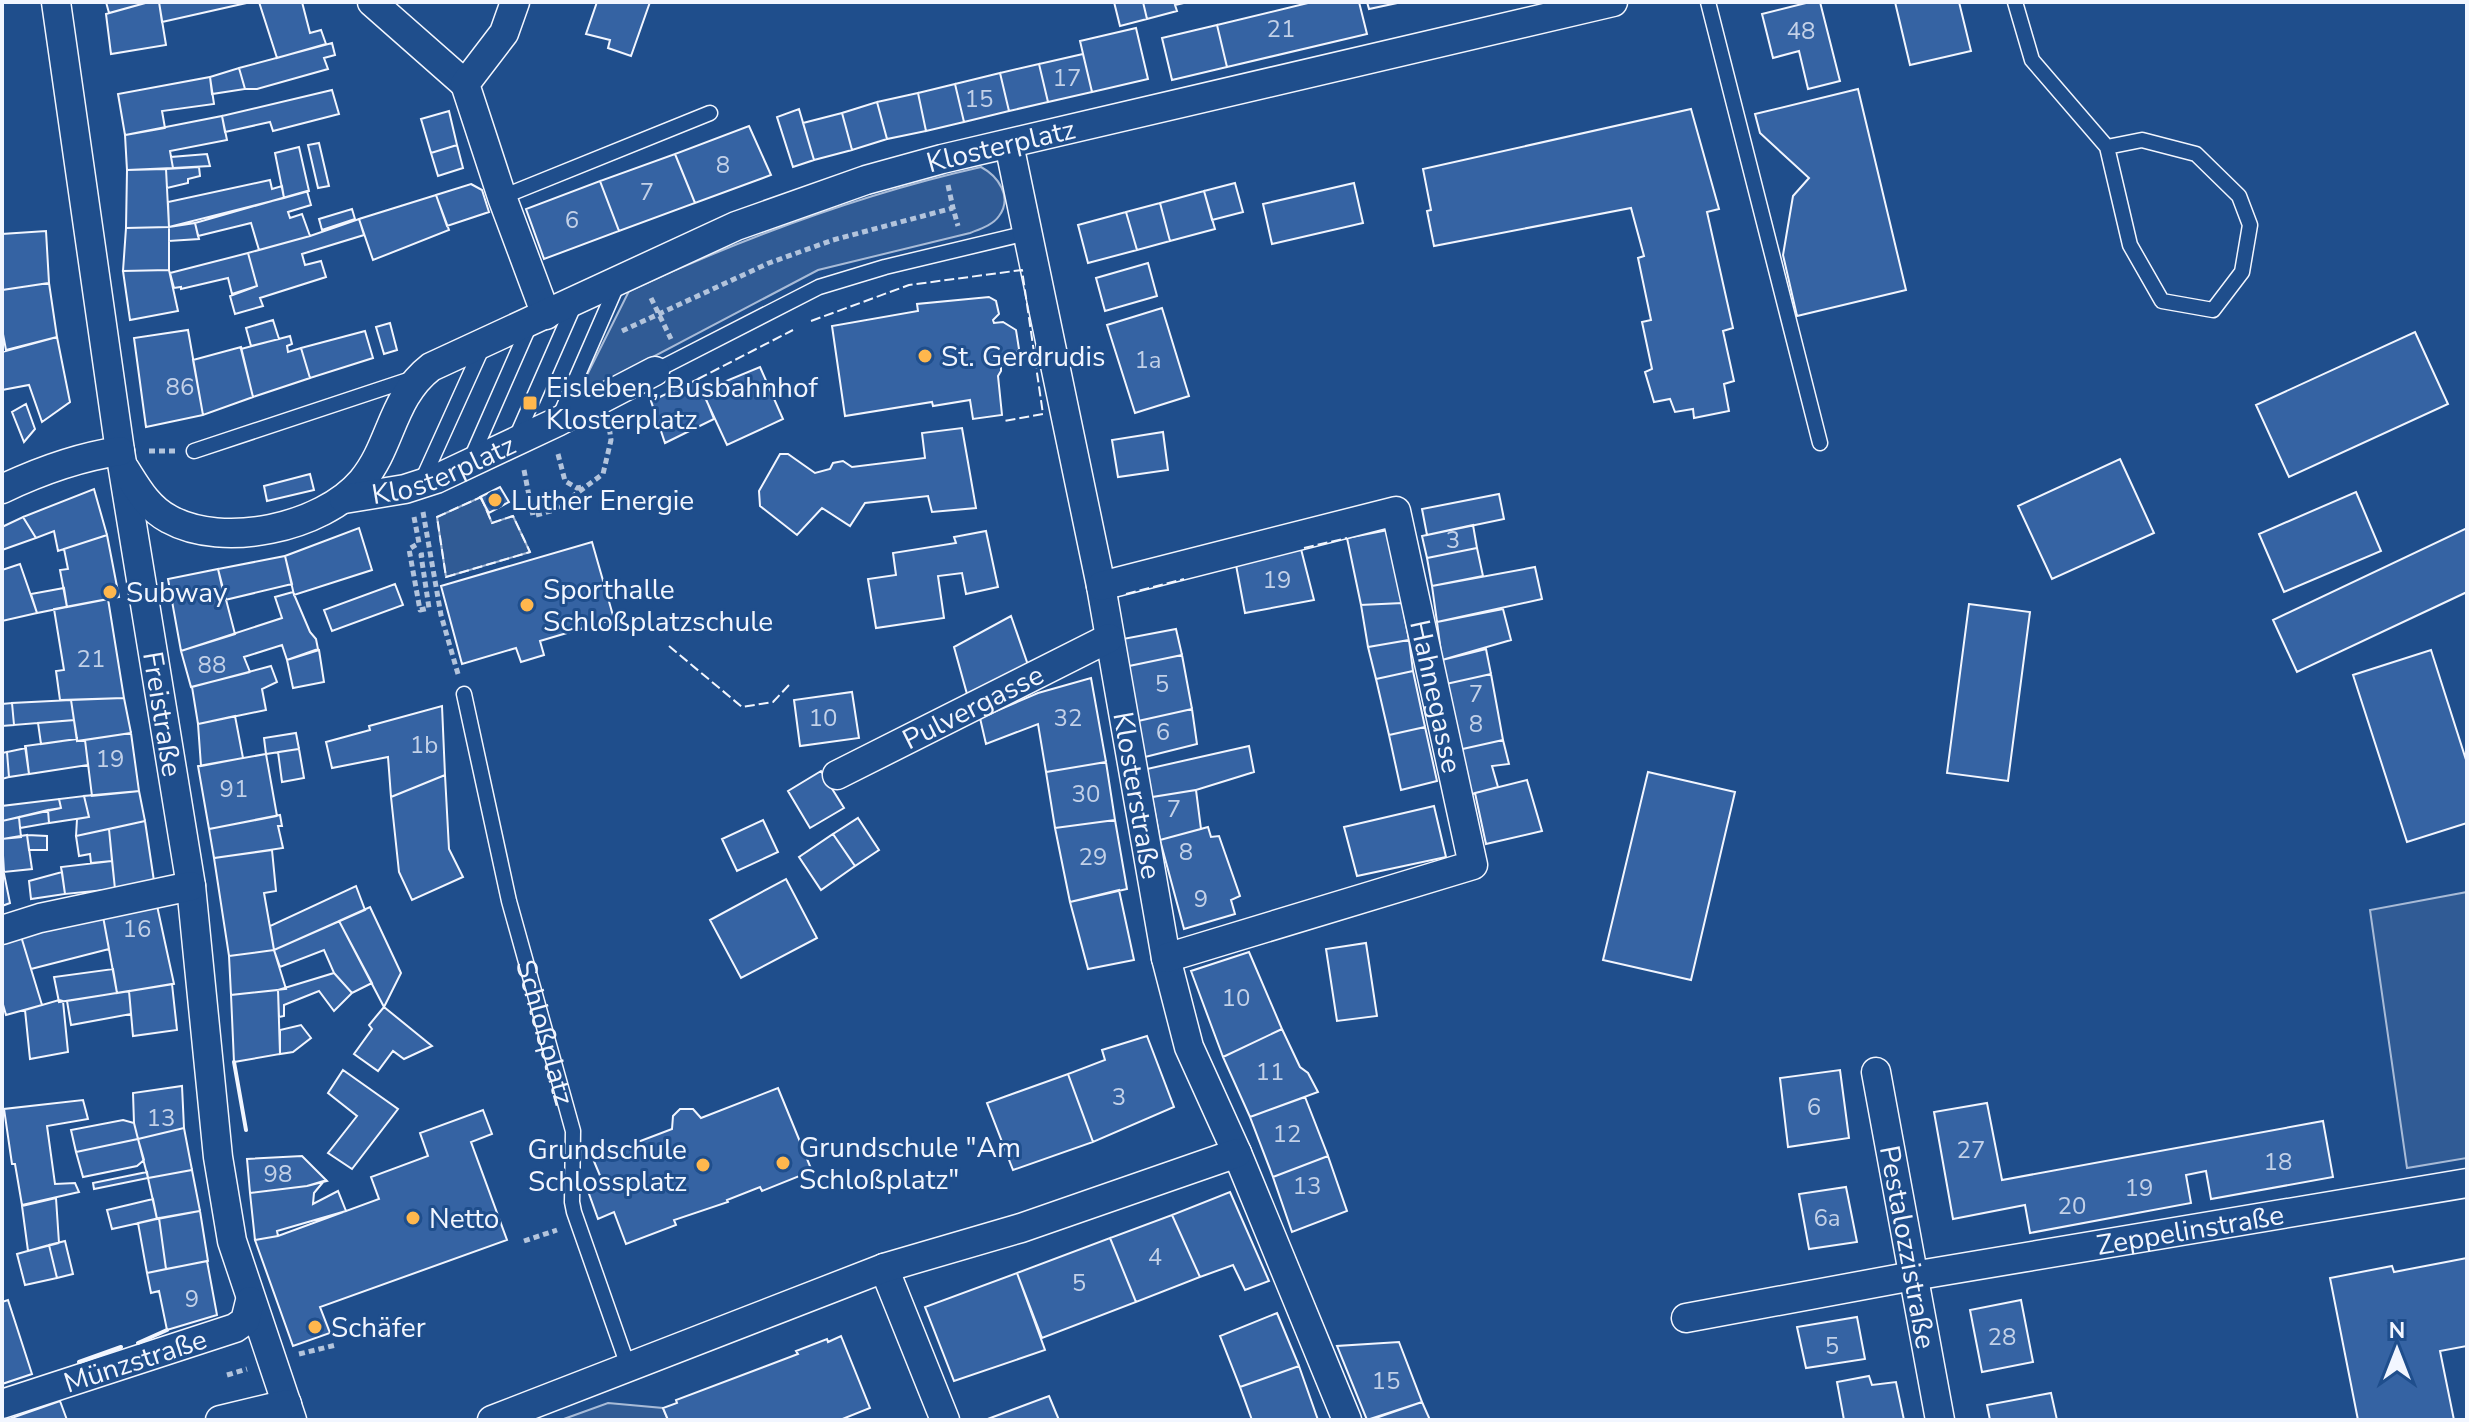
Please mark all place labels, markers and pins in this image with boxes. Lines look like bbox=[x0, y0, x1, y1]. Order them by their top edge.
place label: St. Gerdrudis bbox=[941, 338, 1105, 376]
marker: St. Gerdrudis bbox=[916, 347, 934, 365]
place label: Eisleben, Busbahnhof Klosterplatz bbox=[546, 369, 818, 439]
marker: Eisleben, Busbahnhof Klosterplatz bbox=[521, 394, 539, 412]
place label: Luther Energie bbox=[511, 482, 694, 520]
marker: Luther Energie bbox=[486, 491, 504, 509]
place label: Sporthalle Schloßplatzschule bbox=[543, 571, 773, 641]
place label: Subway bbox=[126, 574, 228, 612]
marker: Subway bbox=[101, 583, 119, 601]
marker: Sporthalle Schloßplatzschule bbox=[518, 596, 536, 614]
place label: Grundschule "Am Schloßplatz" bbox=[799, 1129, 1021, 1199]
place label: Grundschule Schlossplatz bbox=[528, 1131, 687, 1201]
marker: Grundschule "Am Schloßplatz" bbox=[774, 1154, 792, 1172]
marker: Grundschule Schlossplatz bbox=[694, 1156, 712, 1174]
place label: Netto bbox=[429, 1200, 499, 1238]
marker: Netto bbox=[404, 1209, 422, 1227]
place label: Schäfer bbox=[331, 1309, 426, 1347]
marker: Schäfer bbox=[306, 1318, 324, 1336]

